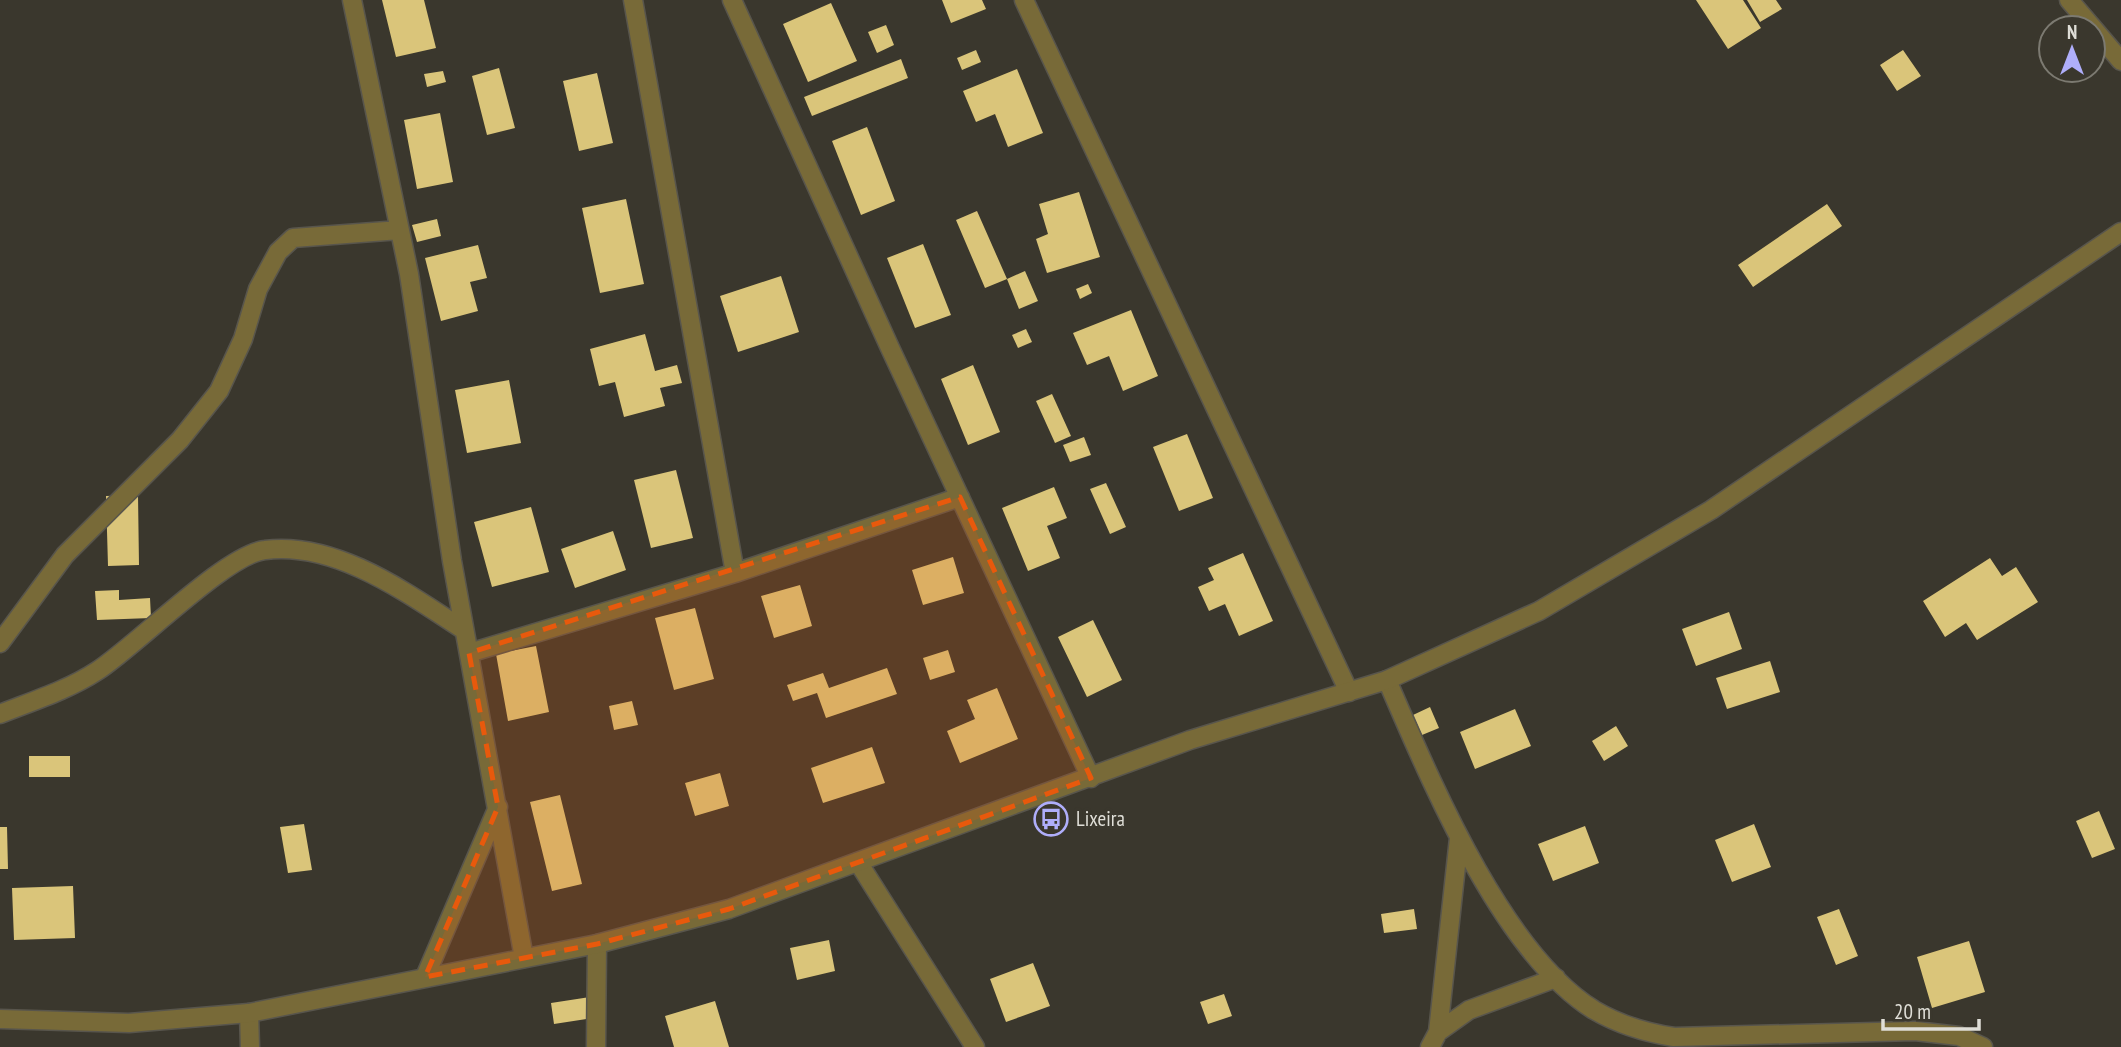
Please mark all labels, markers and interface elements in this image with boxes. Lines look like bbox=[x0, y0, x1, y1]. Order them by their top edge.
north arrow bbox=[2037, 14, 2107, 84]
text: N bbox=[2067, 20, 2077, 44]
bus stop icon: Lixeira bbox=[1032, 800, 1070, 838]
place label: Lixeira bbox=[1076, 805, 1125, 832]
scale bar bbox=[1883, 988, 1979, 1032]
text: 20 m bbox=[1894, 998, 1931, 1025]

